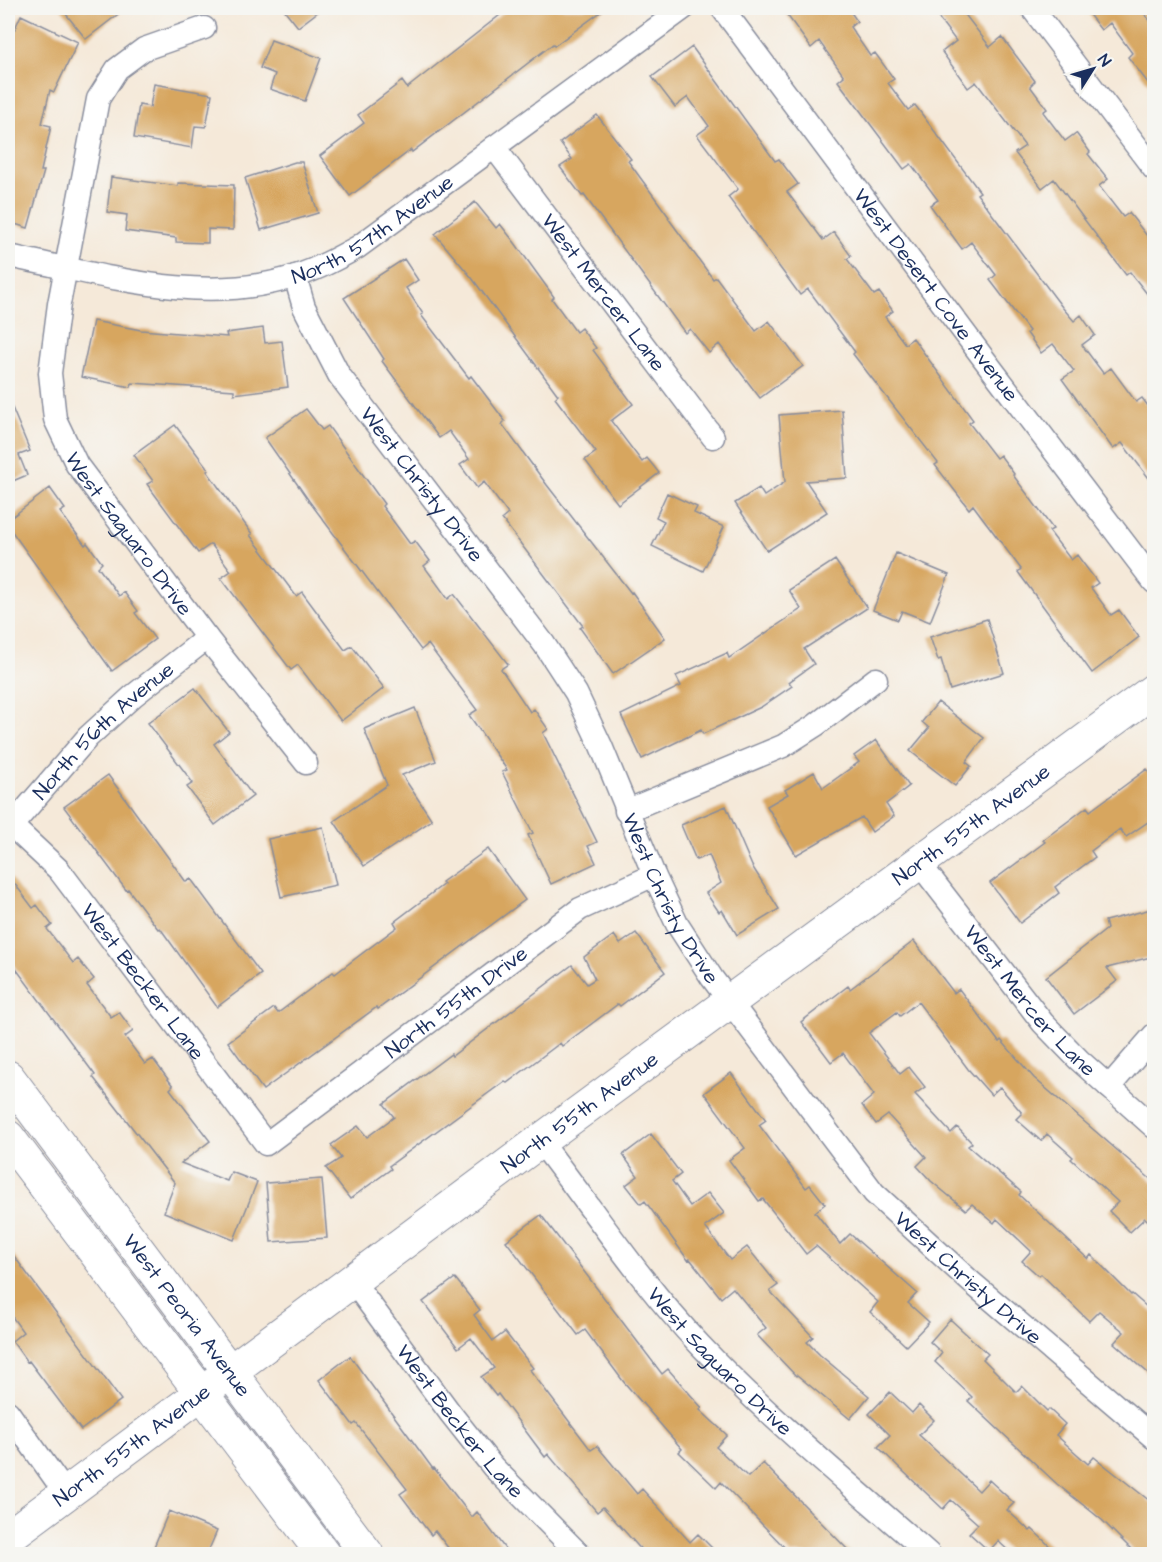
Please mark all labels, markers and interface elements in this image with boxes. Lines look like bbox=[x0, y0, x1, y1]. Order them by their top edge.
north arrow bbox=[1063, 39, 1123, 99]
text: N bbox=[1092, 50, 1116, 71]
street label: North 57th Avenue bbox=[288, 168, 459, 291]
street label: West Desert Cove Avenue bbox=[846, 182, 1025, 408]
street label: West Mercer Lane bbox=[534, 208, 672, 377]
street label: West Christy Drive bbox=[353, 401, 490, 568]
street label: West Saguaro Drive bbox=[58, 447, 199, 622]
street label: North 56th Avenue bbox=[26, 655, 180, 806]
street label: North 55th Avenue bbox=[886, 757, 1056, 893]
street label: West Christy Drive bbox=[615, 809, 726, 990]
street label: West Becker Lane bbox=[74, 897, 211, 1066]
street label: West Mercer Lane bbox=[957, 919, 1102, 1083]
street label: North 55th Drive bbox=[379, 939, 534, 1065]
street label: North 55th Avenue bbox=[495, 1045, 664, 1180]
street label: West Christy Drive bbox=[888, 1205, 1048, 1351]
street label: West Peoria Avenue bbox=[116, 1228, 258, 1403]
street label: West Saguaro Drive bbox=[640, 1281, 799, 1443]
street label: West Becker Lane bbox=[389, 1339, 530, 1505]
street label: North 55th Avenue bbox=[47, 1377, 216, 1514]

